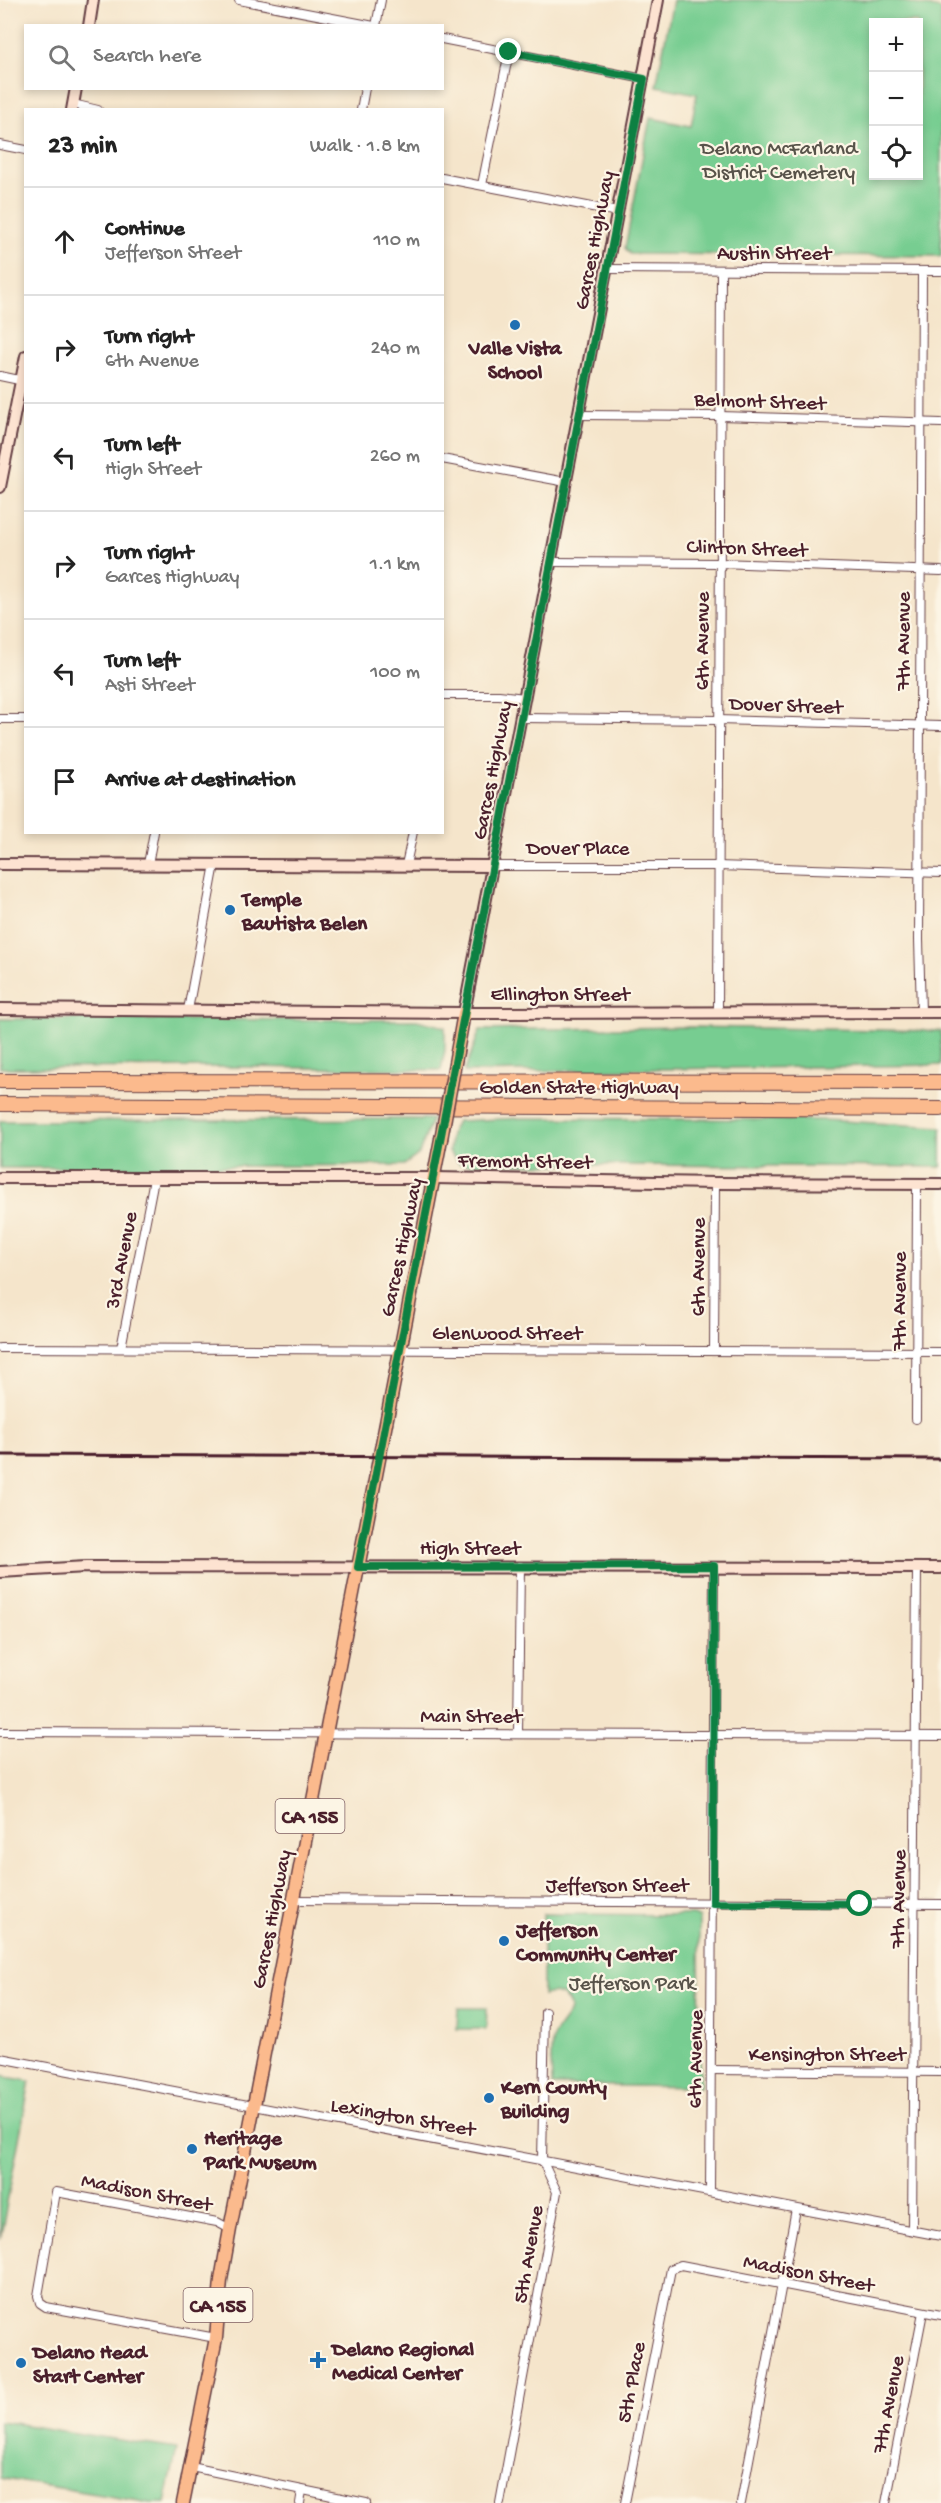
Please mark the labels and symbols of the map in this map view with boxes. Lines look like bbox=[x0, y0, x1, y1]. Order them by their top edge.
route end bbox=[495, 38, 521, 64]
park label: Delano McFarland District Cemetery bbox=[699, 138, 859, 187]
street label: Garces Highway bbox=[571, 169, 622, 312]
street label: Austin Street bbox=[717, 243, 833, 268]
marker: Valle Vista School bbox=[508, 318, 522, 332]
place label: Valle Vista School bbox=[468, 338, 563, 387]
street label: Belmont Street bbox=[693, 389, 828, 418]
street label: Clinton Street bbox=[686, 536, 810, 565]
street label: 7th Avenue bbox=[893, 590, 918, 691]
street label: 6th Avenue bbox=[692, 591, 717, 690]
street label: Dover Street bbox=[727, 693, 845, 722]
street label: Garces Highway bbox=[469, 699, 520, 842]
street label: Dover Place bbox=[525, 838, 631, 863]
place label: Temple Bautista Belen bbox=[240, 889, 368, 938]
marker: Temple Bautista Belen bbox=[223, 903, 237, 917]
street label: Ellington Street bbox=[490, 984, 632, 1009]
street label: Golden State Highway bbox=[479, 1077, 679, 1102]
street label: Fremont Street bbox=[457, 1150, 595, 1177]
street label: Garces Highway bbox=[377, 1176, 430, 1319]
street label: 3rd Avenue bbox=[102, 1209, 145, 1313]
street label: 6th Avenue bbox=[688, 1217, 713, 1316]
street label: 7th Avenue bbox=[889, 1250, 914, 1351]
street label: Glenwood Street bbox=[432, 1323, 584, 1348]
street label: High Street bbox=[420, 1538, 523, 1563]
street label: Main Street bbox=[420, 1706, 524, 1731]
road number: CA 155 bbox=[276, 1799, 344, 1833]
street label: Garces Highway bbox=[248, 1848, 299, 1991]
street label: 7th Avenue bbox=[887, 1848, 914, 1950]
street label: Jefferson Street bbox=[546, 1875, 691, 1900]
route start bbox=[846, 1890, 872, 1916]
place label: Jefferson Community Center bbox=[515, 1920, 678, 1969]
marker: Jefferson Community Center bbox=[497, 1934, 511, 1948]
park label: Jefferson Park bbox=[569, 1973, 698, 1998]
street label: 6th Avenue bbox=[684, 2008, 711, 2109]
street label: Kensington Street bbox=[748, 2044, 908, 2069]
place label: Kern County Building bbox=[500, 2077, 607, 2126]
marker: Kern County Building bbox=[482, 2091, 496, 2105]
street label: Lexington Street bbox=[328, 2094, 479, 2145]
place label: Heritage Park Museum bbox=[203, 2128, 317, 2177]
marker: Heritage Park Museum bbox=[185, 2142, 199, 2156]
street label: Madison Street bbox=[79, 2170, 216, 2220]
street label: 5th Avenue bbox=[510, 2203, 552, 2306]
street label: Madison Street bbox=[741, 2251, 878, 2301]
road number: CA 155 bbox=[184, 2288, 252, 2322]
place label: Delano Regional Medical Center bbox=[330, 2339, 475, 2388]
street label: 5th Place bbox=[613, 2339, 654, 2425]
place label: Delano Head Start Center bbox=[31, 2342, 149, 2391]
marker: Delano Regional Medical Center bbox=[309, 2351, 327, 2369]
street label: 7th Avenue bbox=[869, 2353, 912, 2457]
marker: Delano Head Start Center bbox=[14, 2356, 28, 2370]

